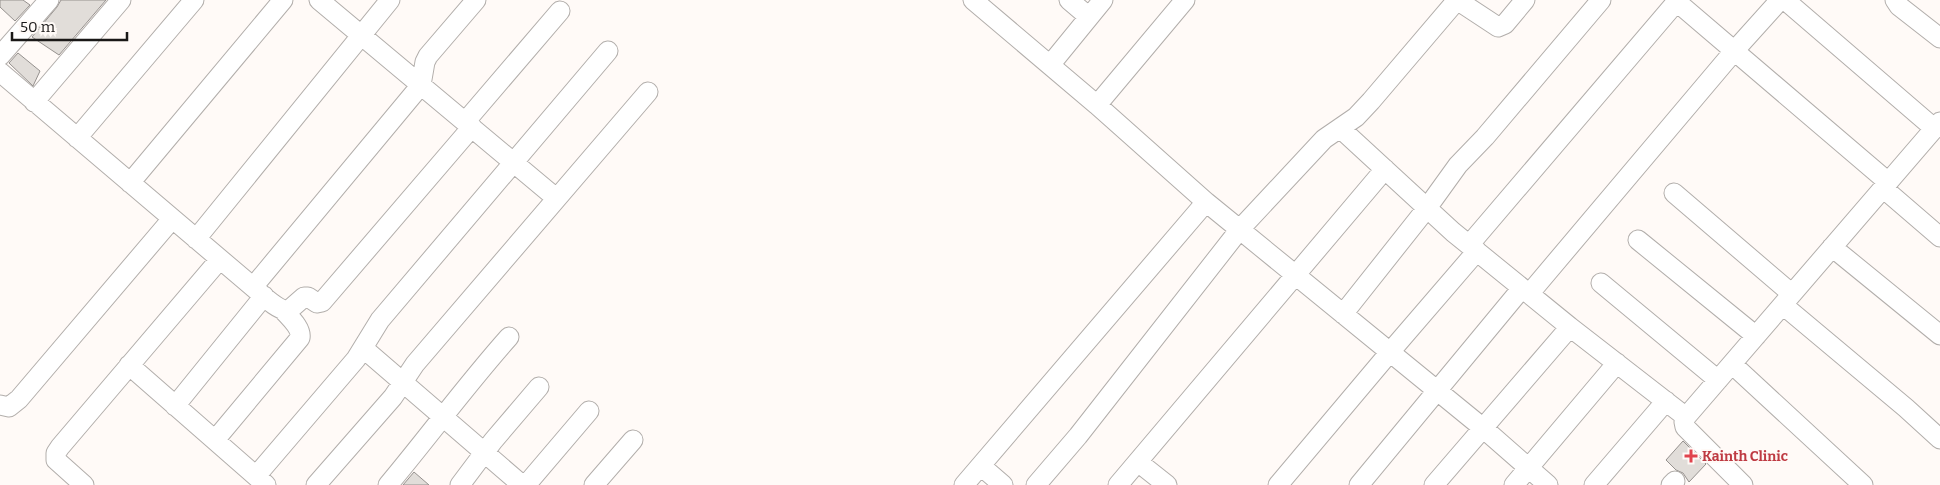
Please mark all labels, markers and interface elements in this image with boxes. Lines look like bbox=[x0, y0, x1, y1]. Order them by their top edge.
scale bar bbox=[12, 10, 128, 42]
text: 50 m bbox=[20, 18, 56, 36]
place label: Kainth Clinic bbox=[1702, 448, 1788, 465]
marker: Kainth Clinic bbox=[1684, 449, 1698, 463]

